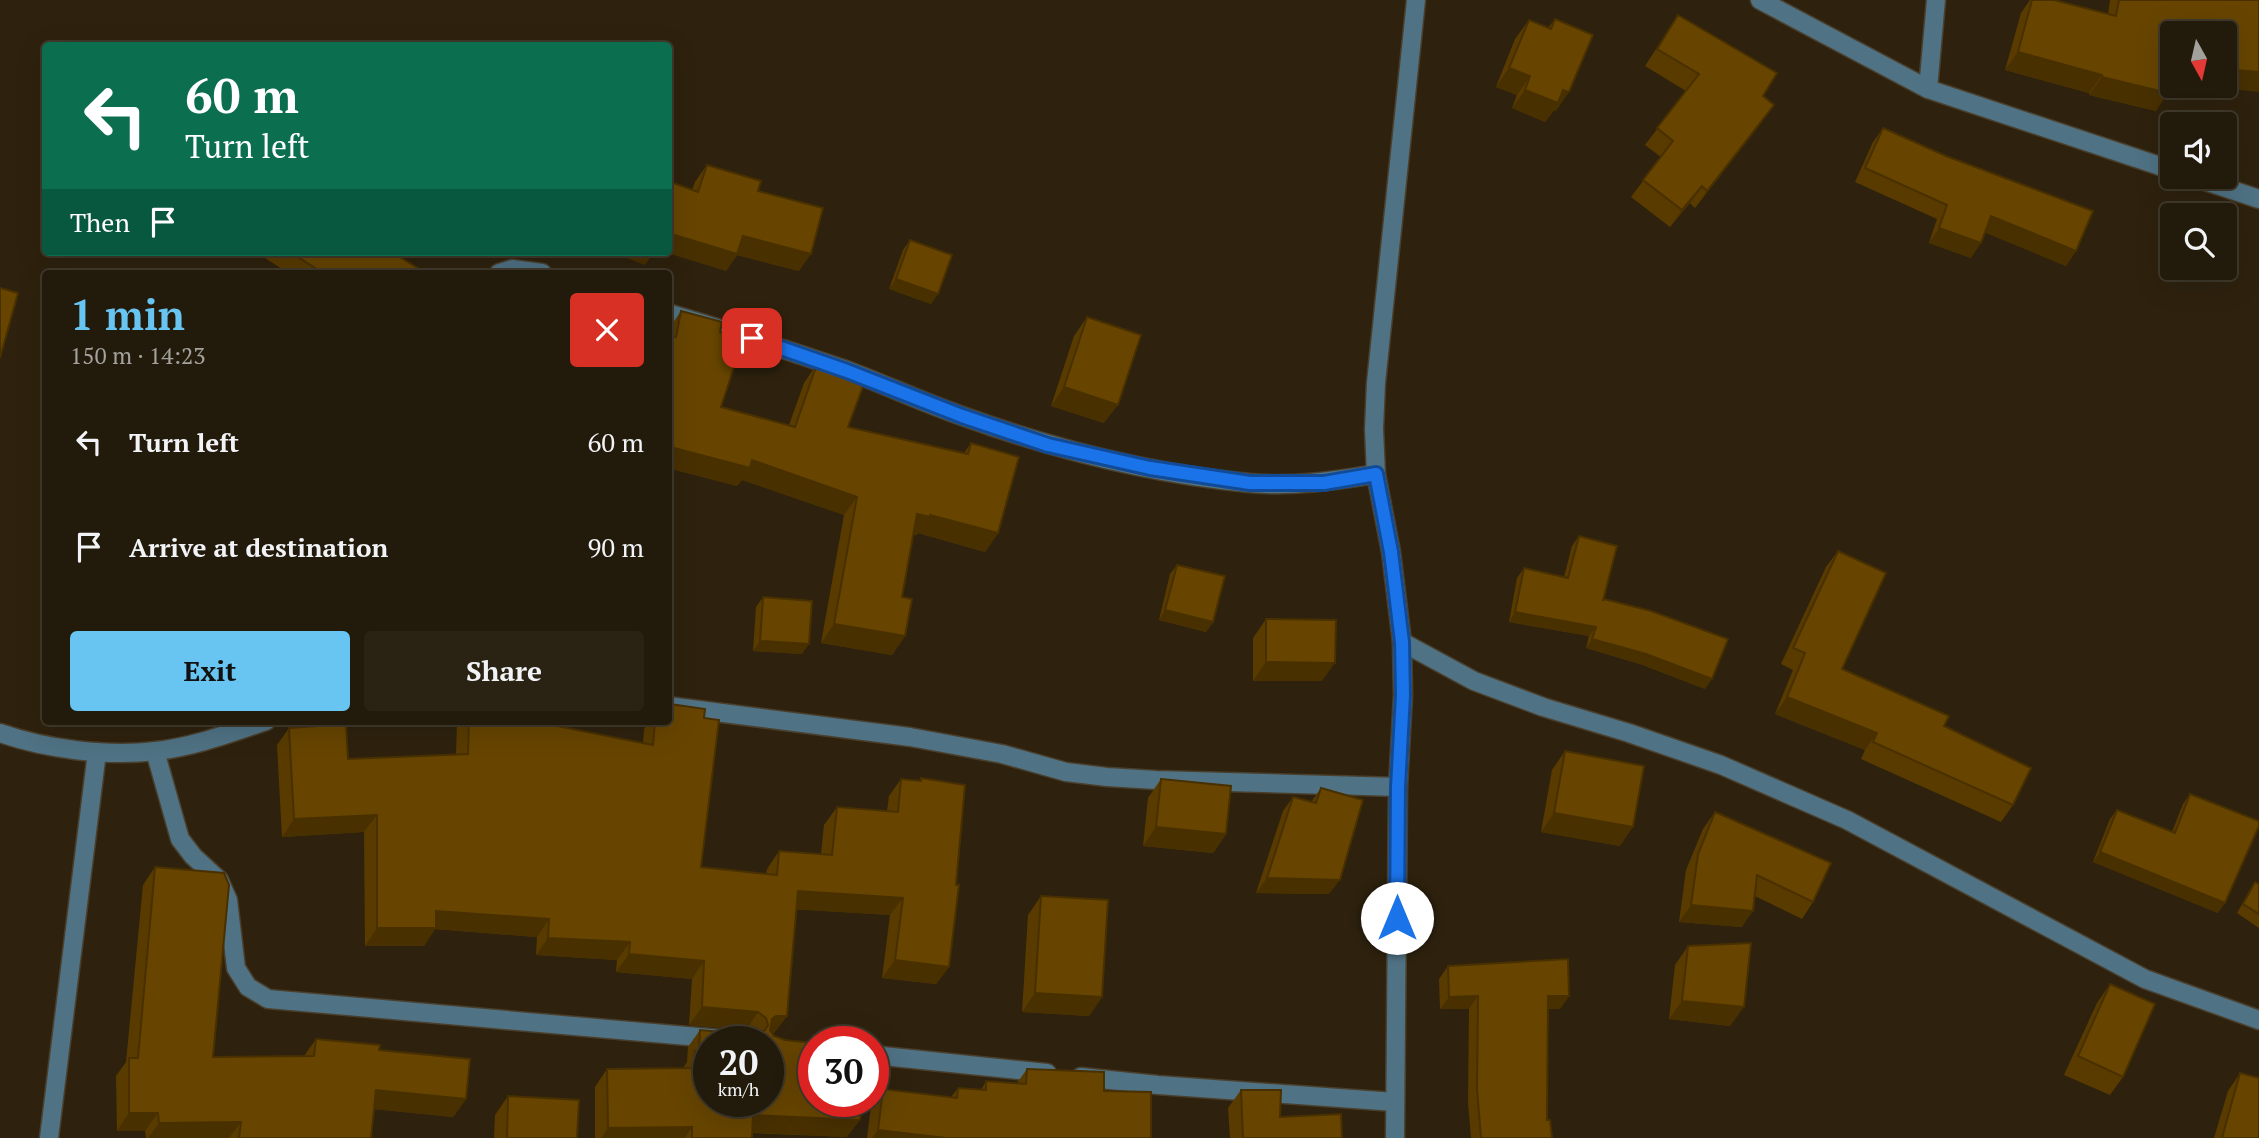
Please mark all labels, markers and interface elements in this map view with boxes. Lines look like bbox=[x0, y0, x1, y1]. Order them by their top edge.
north arrow bbox=[2160, 21, 2236, 98]
map controls bbox=[2160, 21, 2237, 280]
text: 60 m bbox=[185, 62, 299, 127]
icon: left bbox=[70, 70, 161, 161]
button: sound bbox=[2160, 112, 2237, 189]
text: Turn left bbox=[185, 125, 309, 167]
icon: arrive bbox=[144, 203, 182, 241]
button: search bbox=[2160, 203, 2237, 280]
text: Then bbox=[70, 205, 130, 239]
text: 1 min bbox=[70, 286, 185, 342]
button: close bbox=[570, 293, 644, 367]
pin bbox=[722, 308, 782, 368]
icon: arrive bbox=[733, 319, 771, 357]
text: 150 m · 14:23 bbox=[70, 340, 205, 371]
icon: left bbox=[70, 423, 108, 461]
text: Turn left bbox=[129, 425, 239, 459]
text: 60 m bbox=[588, 425, 644, 459]
icon: arrive bbox=[70, 528, 108, 566]
text: Arrive at destination bbox=[129, 530, 388, 564]
text: 90 m bbox=[588, 530, 644, 564]
button: Exit bbox=[70, 631, 350, 711]
button: Share bbox=[364, 631, 644, 711]
position arrow bbox=[1360, 881, 1434, 955]
speed limit sign: 30 bbox=[798, 1026, 889, 1117]
text: 20 bbox=[719, 1039, 758, 1085]
text: km/h bbox=[718, 1077, 759, 1101]

